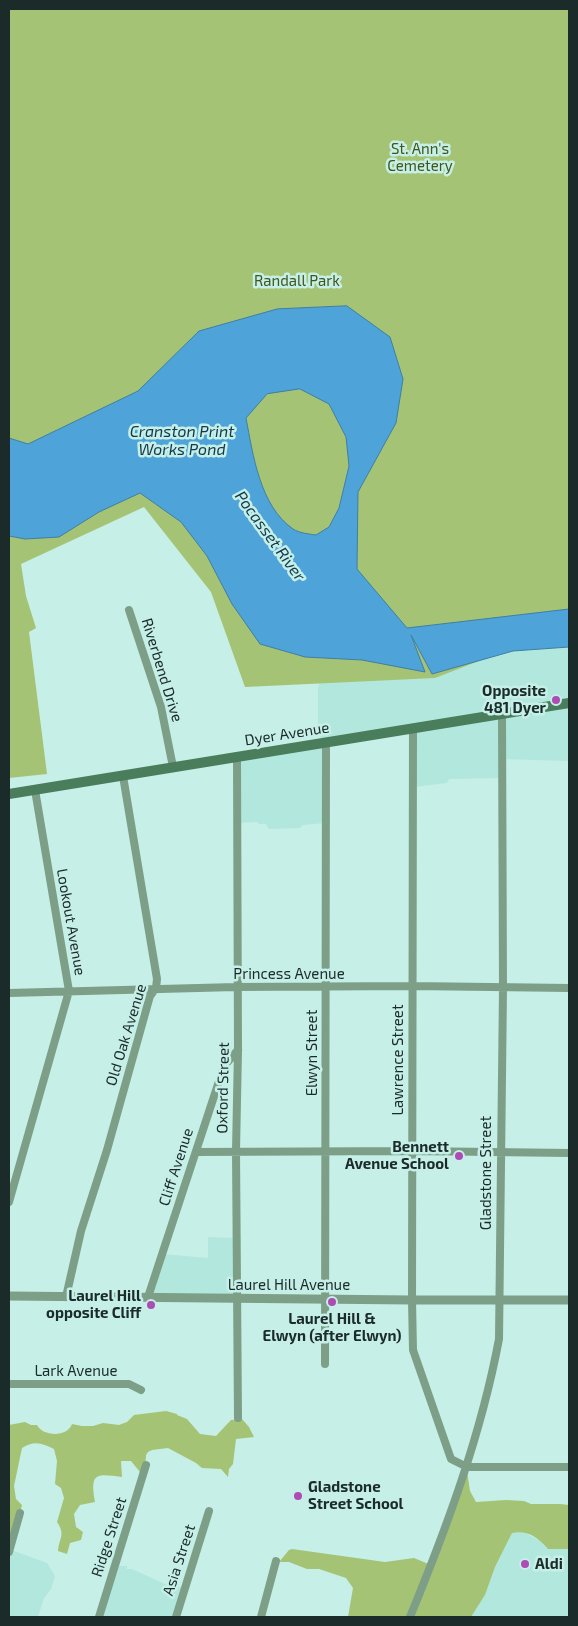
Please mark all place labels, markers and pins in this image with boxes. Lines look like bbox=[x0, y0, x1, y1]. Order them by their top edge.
place label: Opposite 481 Dyer bbox=[482, 682, 546, 717]
marker: Opposite 481 Dyer bbox=[550, 694, 562, 706]
place label: Bennett Avenue School bbox=[345, 1138, 449, 1173]
marker: Bennett Avenue School bbox=[453, 1150, 465, 1162]
place label: Laurel Hill opposite Cliff bbox=[46, 1287, 141, 1322]
marker: Laurel Hill & Elwyn (after Elwyn) bbox=[326, 1296, 338, 1308]
marker: Laurel Hill opposite Cliff bbox=[145, 1299, 157, 1311]
place label: Laurel Hill & Elwyn (after Elwyn) bbox=[262, 1310, 402, 1345]
place label: Gladstone Street School bbox=[308, 1478, 404, 1513]
marker: Gladstone Street School bbox=[292, 1490, 304, 1502]
place label: Aldi bbox=[535, 1555, 563, 1573]
marker: Aldi bbox=[519, 1558, 531, 1570]

